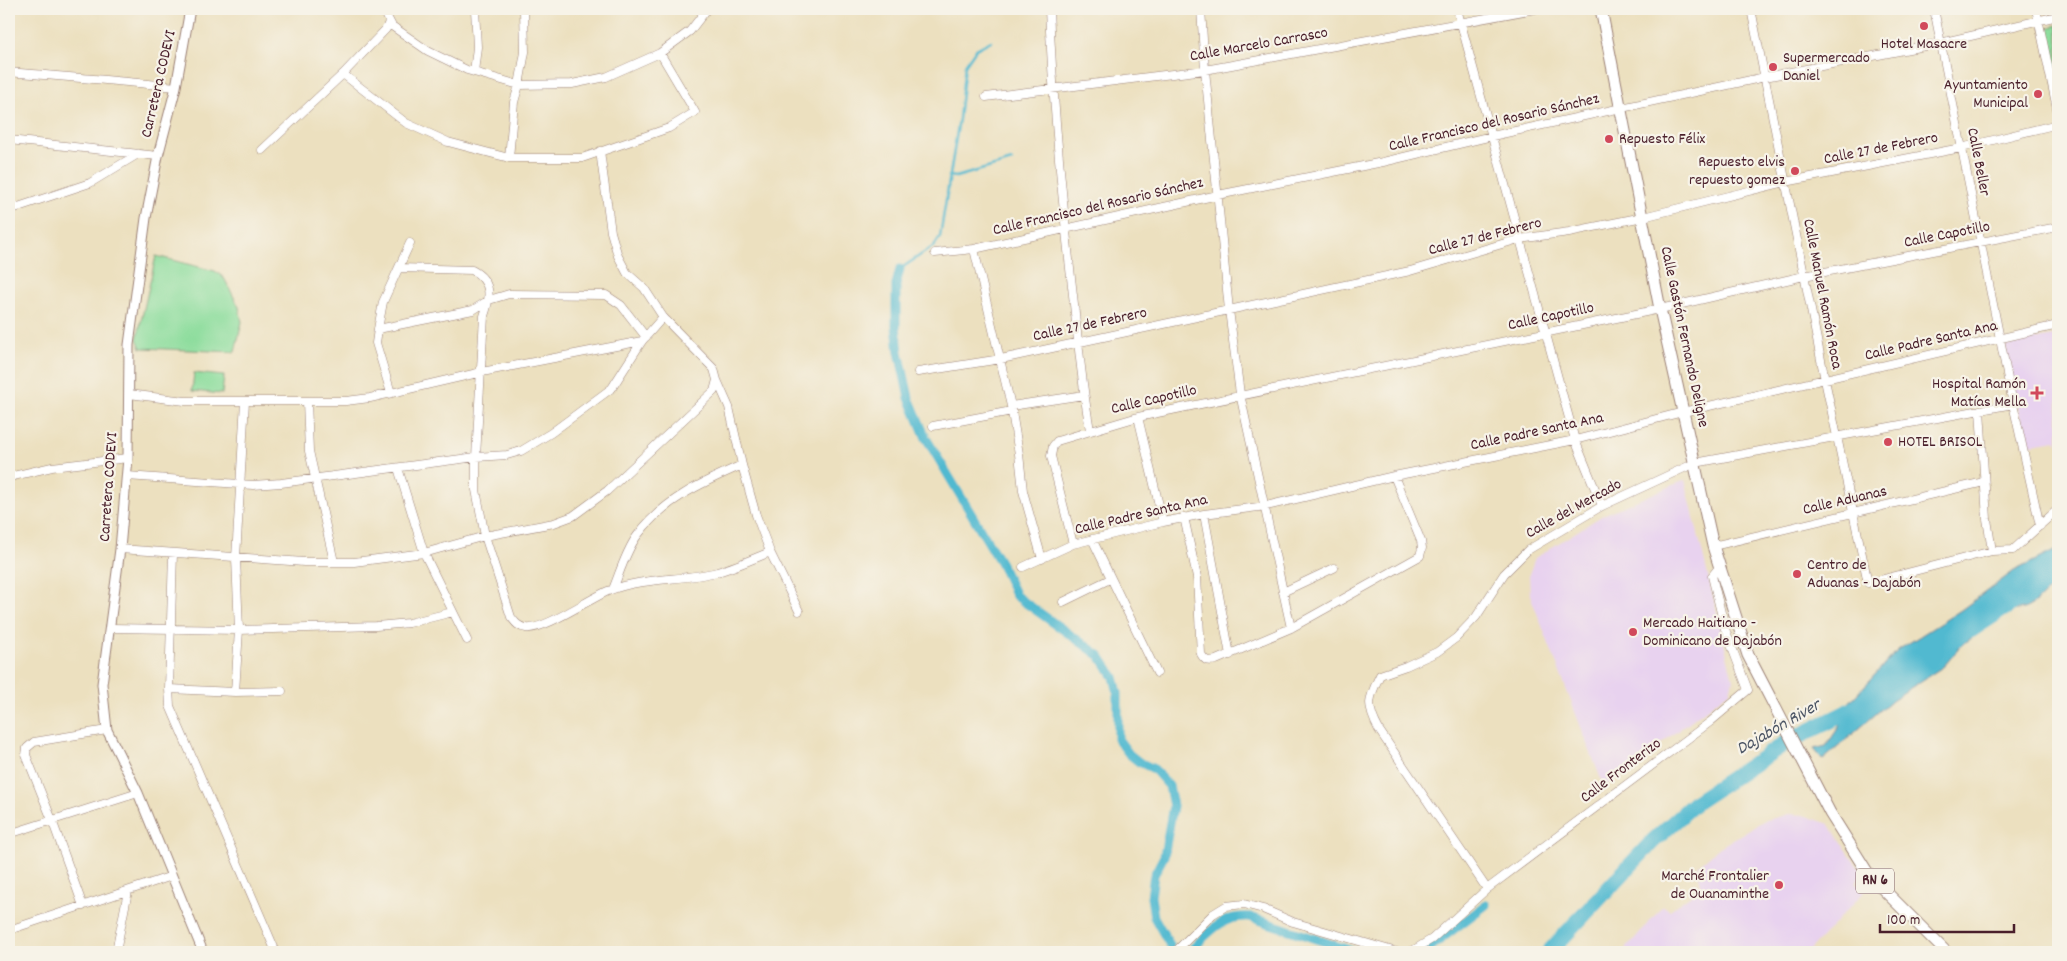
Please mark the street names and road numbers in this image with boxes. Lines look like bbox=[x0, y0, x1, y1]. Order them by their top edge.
street label: Calle Marcelo Carrasco bbox=[1188, 22, 1330, 68]
street label: Carretera CODEVI bbox=[135, 28, 183, 140]
street label: Calle Francisco del Rosario Sánchez bbox=[1387, 88, 1601, 158]
street label: Calle Beller bbox=[1960, 126, 1996, 198]
street label: Calle 27 de Febrero bbox=[1822, 127, 1940, 171]
street label: Calle Francisco del Rosario Sánchez bbox=[991, 172, 1205, 242]
street label: Calle 27 de Febrero bbox=[1426, 212, 1544, 262]
street label: Calle Capotillo bbox=[1902, 215, 1992, 255]
street label: Calle Manuel Ramón Roca bbox=[1796, 217, 1848, 372]
street label: Calle Gastón Fernando Deligne bbox=[1654, 244, 1714, 430]
street label: Calle Capotillo bbox=[1506, 297, 1596, 337]
street label: Calle 27 de Febrero bbox=[1031, 302, 1149, 348]
street label: Calle Padre Santa Ana bbox=[1862, 314, 2000, 367]
street label: Calle Capotillo bbox=[1109, 379, 1199, 421]
street label: Calle Padre Santa Ana bbox=[1468, 407, 1606, 457]
street label: Carretera CODEVI bbox=[94, 431, 124, 542]
street label: Calle del Mercado bbox=[1522, 473, 1626, 545]
street label: Calle Aduanas bbox=[1801, 480, 1890, 522]
street label: Calle Padre Santa Ana bbox=[1072, 488, 1210, 541]
street label: Calle Fronterizo bbox=[1576, 733, 1666, 809]
road number: RN 6 bbox=[1856, 868, 1894, 894]

